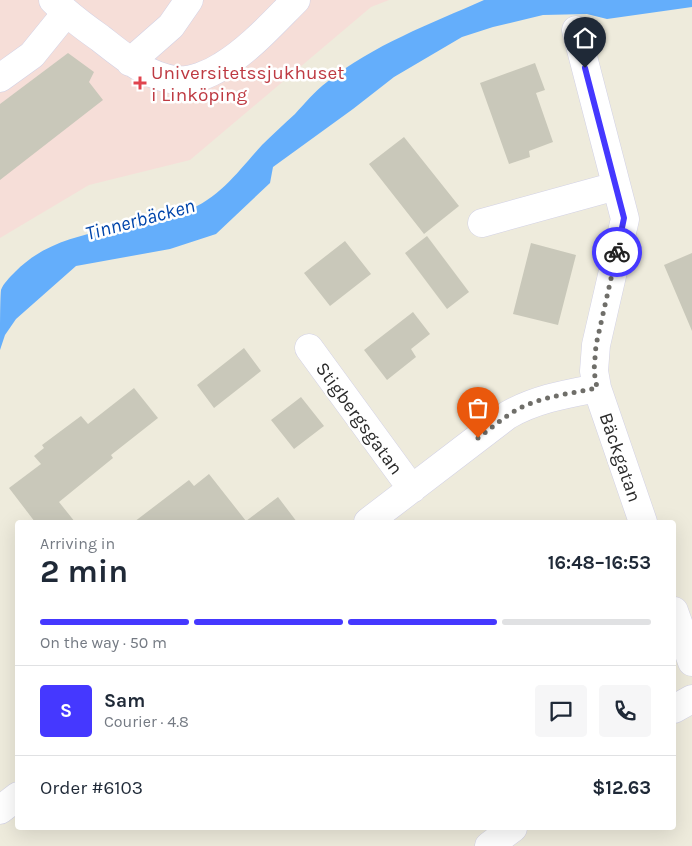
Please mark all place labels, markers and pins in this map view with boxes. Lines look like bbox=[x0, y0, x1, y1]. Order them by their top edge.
pin bbox=[564, 17, 606, 68]
place label: Universitetssjukhuset i Linköping bbox=[151, 62, 344, 106]
marker: Universitetssjukhuset i Linköping bbox=[133, 76, 147, 90]
pin bbox=[457, 387, 499, 438]

